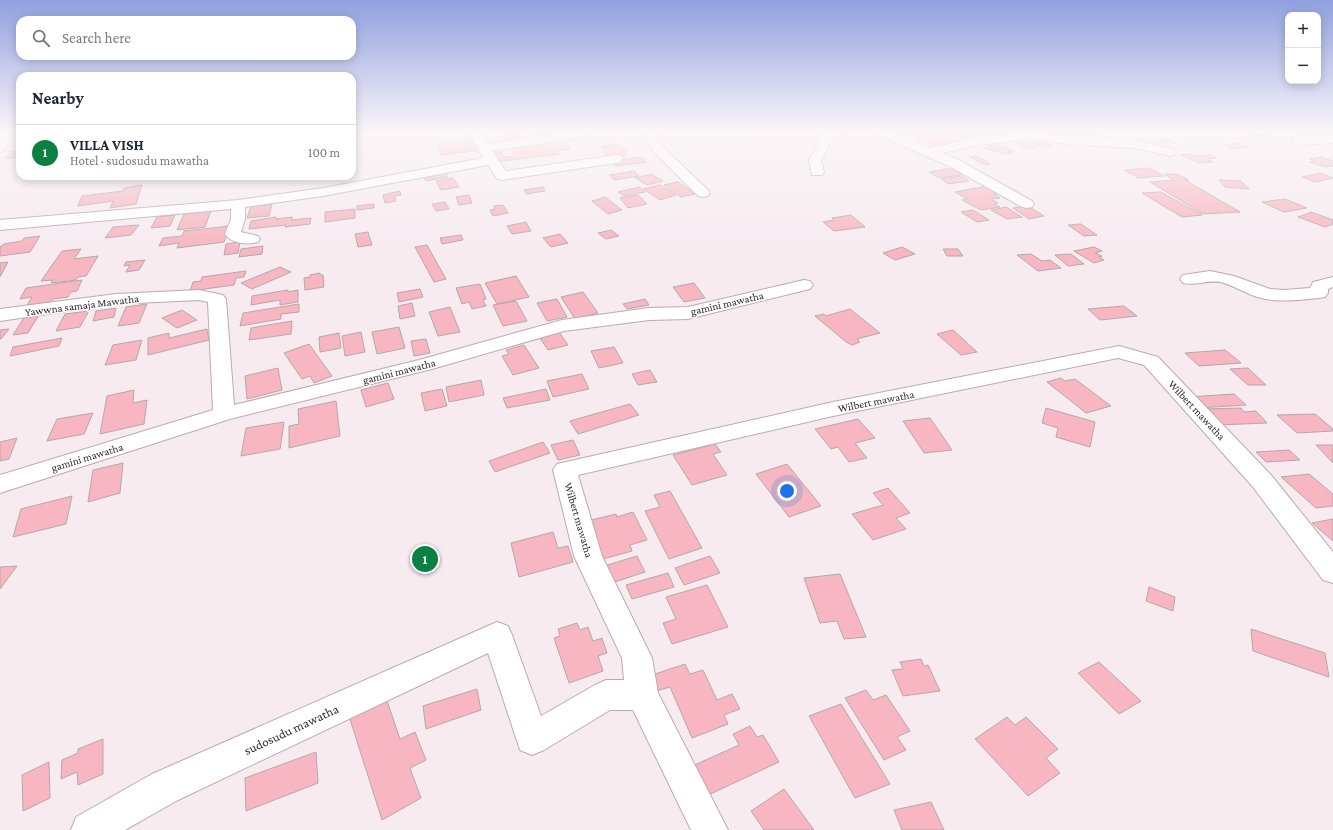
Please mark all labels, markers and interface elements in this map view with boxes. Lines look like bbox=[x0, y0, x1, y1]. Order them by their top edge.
map controls bbox=[1285, 12, 1321, 84]
button: + bbox=[1285, 12, 1321, 48]
search box bbox=[16, 16, 356, 60]
icon: search bbox=[30, 27, 52, 49]
text: Search here bbox=[62, 30, 131, 46]
button: − bbox=[1285, 48, 1321, 84]
text: Nearby bbox=[32, 89, 84, 108]
text: VILLA VISH bbox=[70, 137, 144, 153]
text: 1 bbox=[43, 145, 47, 160]
text: 100 m bbox=[308, 145, 340, 160]
text: Hotel · sudosudu mawatha bbox=[70, 153, 209, 168]
street label: gamini mawatha bbox=[689, 289, 765, 318]
street label: Yawwna samaja Mawatha bbox=[24, 292, 140, 319]
street label: gamini mawatha bbox=[361, 356, 437, 387]
street label: Wilbert mawatha bbox=[1166, 378, 1228, 442]
street label: Wilbert mawatha bbox=[837, 388, 915, 414]
street label: gamini mawatha bbox=[50, 440, 125, 475]
street label: Wilbert mawatha bbox=[563, 481, 595, 559]
your location bbox=[777, 481, 797, 501]
pin: 1 bbox=[412, 544, 438, 574]
street label: sudosudu mawatha bbox=[242, 701, 341, 758]

